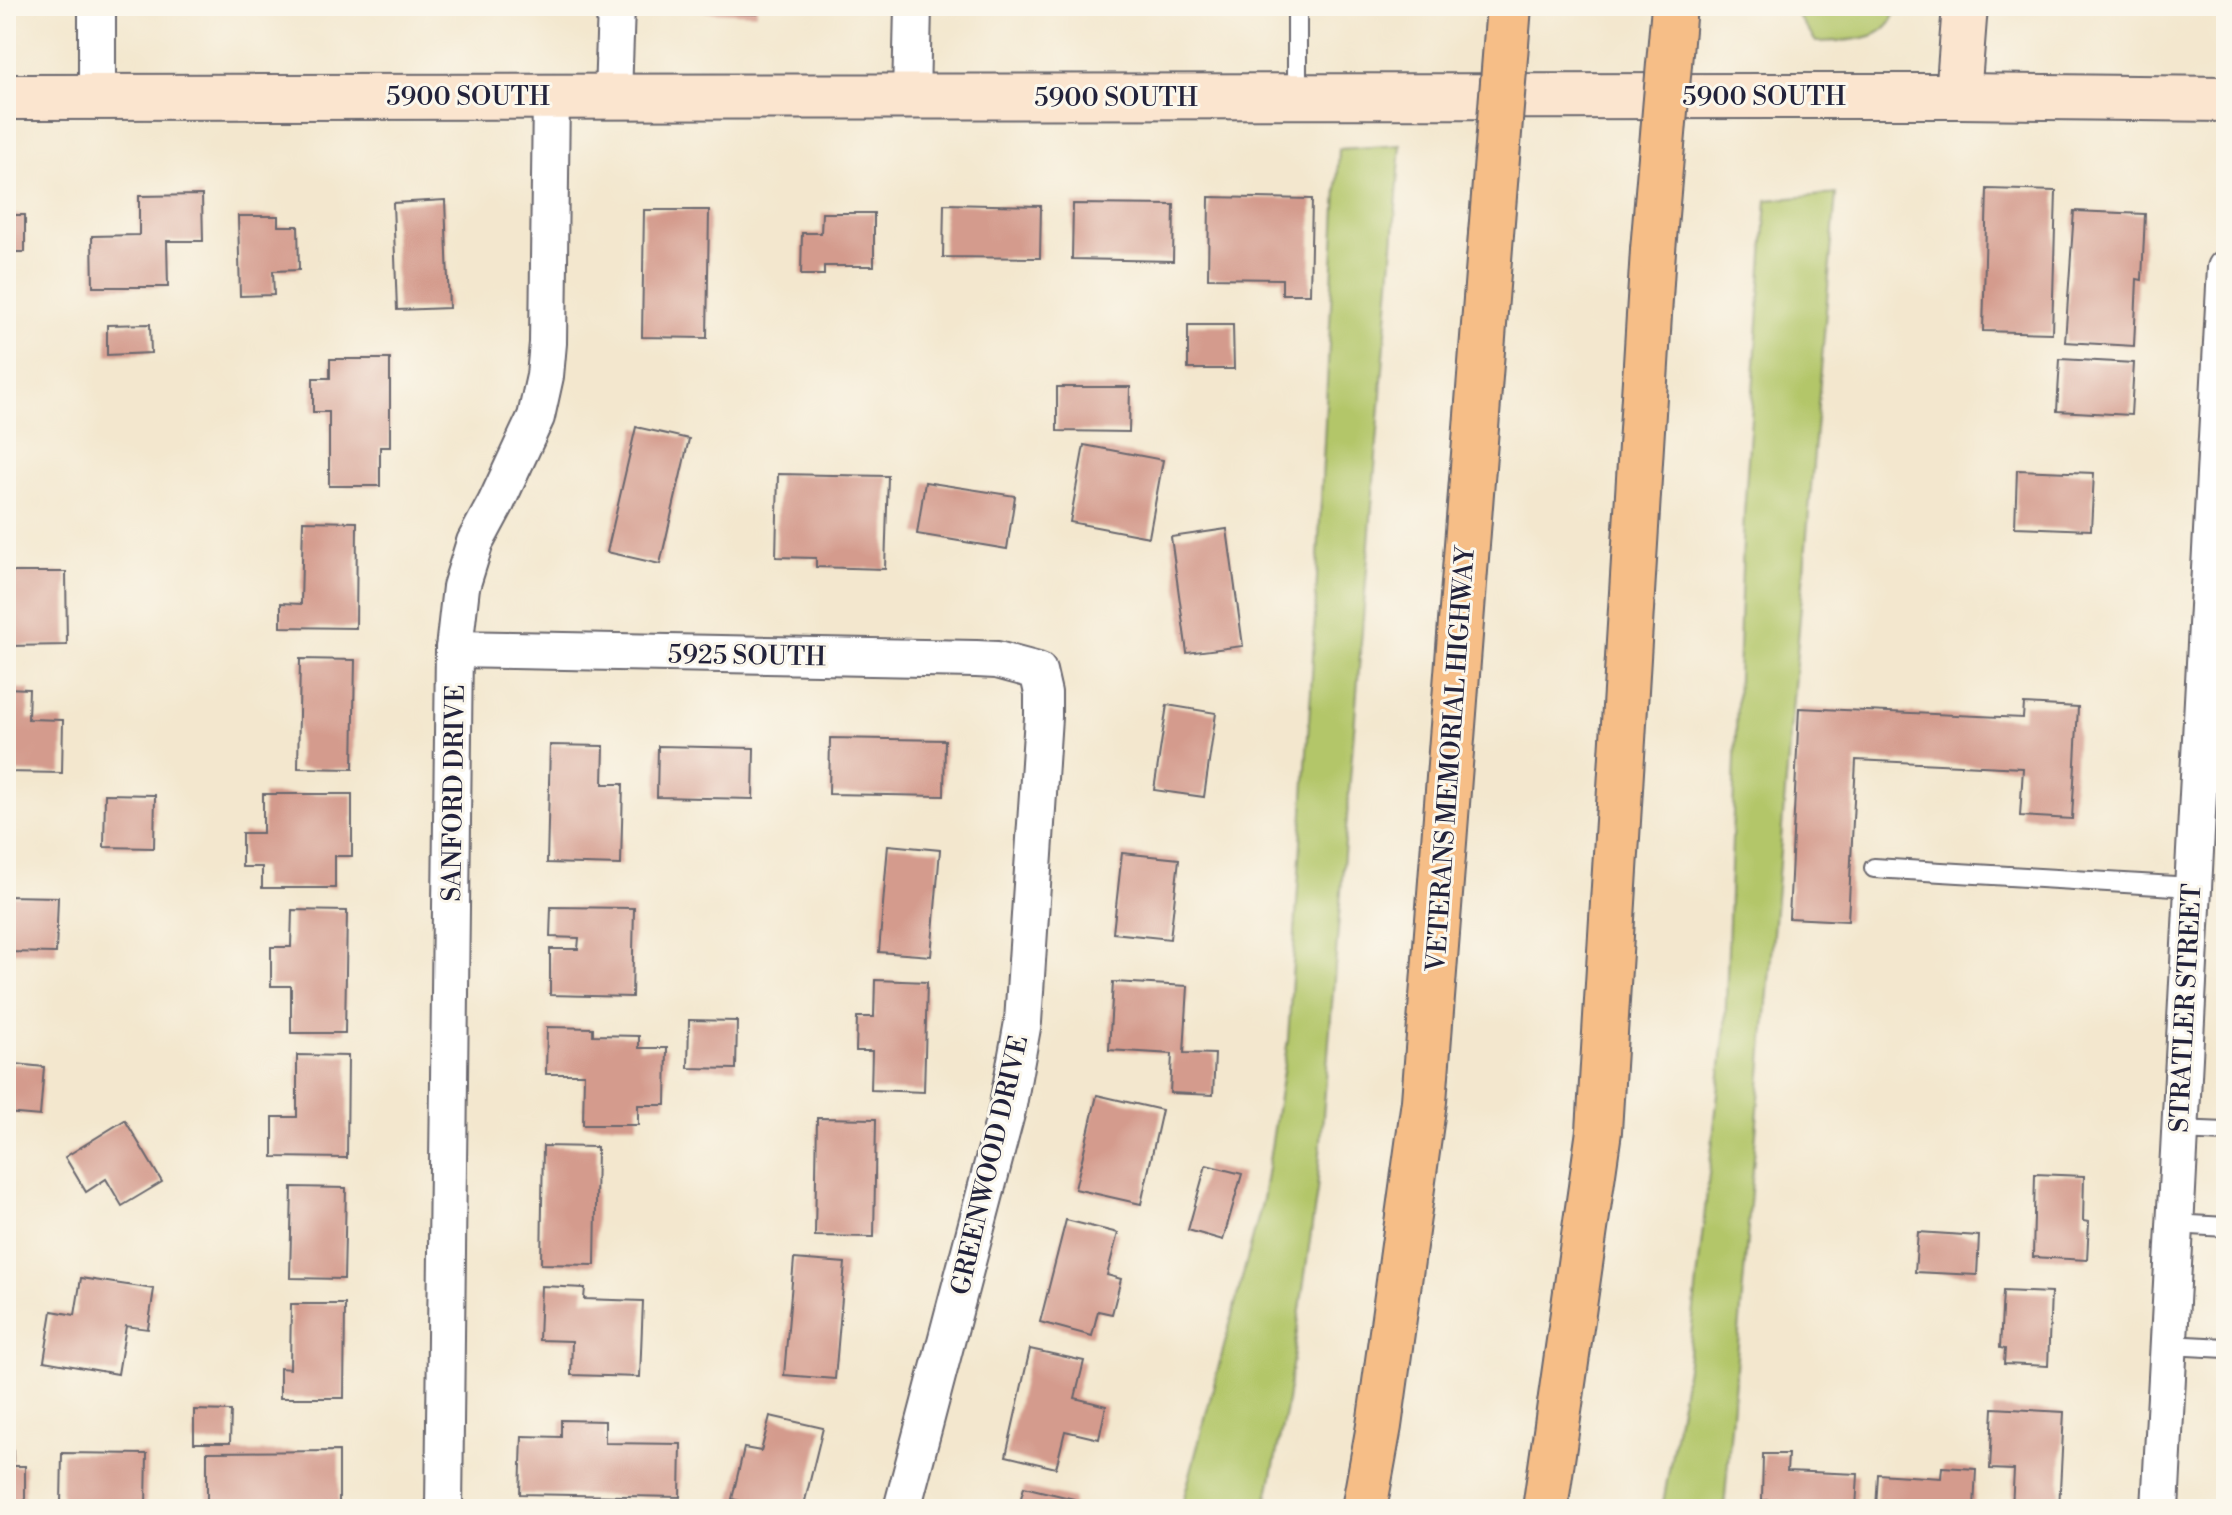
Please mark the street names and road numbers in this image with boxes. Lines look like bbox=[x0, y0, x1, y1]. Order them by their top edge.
street label: 5900 SOUTH bbox=[386, 81, 550, 113]
street label: 5900 SOUTH bbox=[1682, 81, 1846, 113]
street label: 5900 SOUTH bbox=[1034, 82, 1198, 114]
street label: VETERANS MEMORIAL HIGHWAY bbox=[1420, 543, 1482, 974]
street label: 5925 SOUTH bbox=[668, 639, 826, 673]
street label: SANFORD DRIVE bbox=[436, 684, 472, 902]
street label: STRATLER STREET bbox=[2163, 883, 2209, 1133]
street label: GREENWOOD DRIVE bbox=[945, 1032, 1035, 1298]

